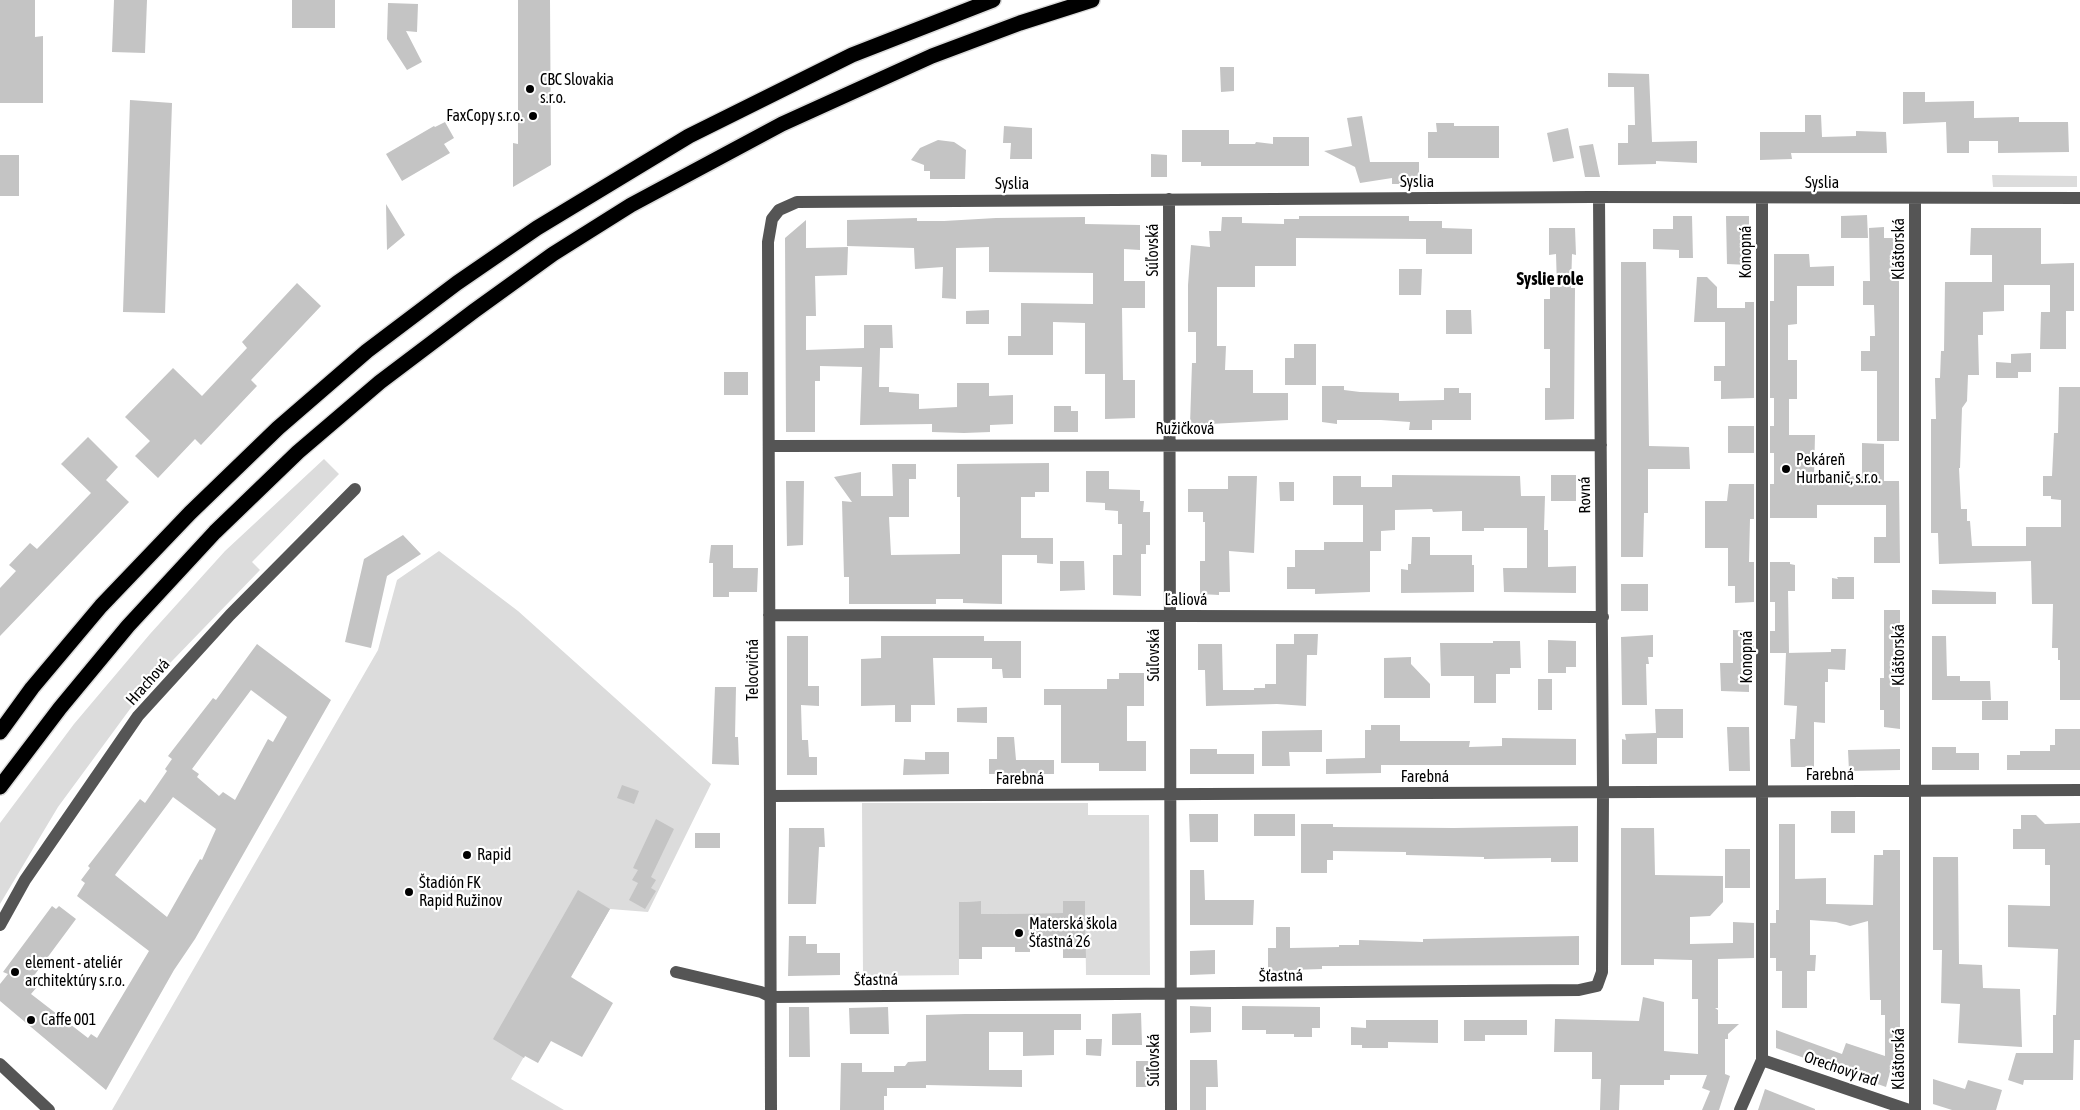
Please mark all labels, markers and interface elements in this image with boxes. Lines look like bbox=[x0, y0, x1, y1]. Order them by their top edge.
place label: CBC Slovakia s.r.o. bbox=[540, 70, 614, 108]
marker: CBC Slovakia s.r.o. bbox=[524, 83, 536, 95]
place label: FaxCopy s.r.o. bbox=[446, 106, 523, 126]
marker: FaxCopy s.r.o. bbox=[527, 110, 539, 122]
street label: Syslia bbox=[1400, 172, 1434, 192]
street label: Syslia bbox=[1805, 173, 1839, 193]
street label: Syslia bbox=[995, 174, 1029, 194]
street label: Kláštorská bbox=[1889, 218, 1909, 280]
street label: Súľovská bbox=[1143, 224, 1163, 276]
street label: Konopná bbox=[1736, 225, 1756, 279]
district label: Syslie role bbox=[1516, 268, 1584, 290]
street label: Ružičková bbox=[1155, 419, 1215, 439]
place label: Pekáreň Hurbanič, s.r.o. bbox=[1796, 450, 1881, 488]
marker: Pekáreň Hurbanič, s.r.o. bbox=[1780, 463, 1792, 475]
street label: Rovná bbox=[1575, 476, 1595, 514]
street label: Ľaliová bbox=[1165, 590, 1207, 610]
street label: Kláštorská bbox=[1889, 624, 1909, 686]
street label: Súľovská bbox=[1144, 629, 1164, 681]
street label: Konopná bbox=[1737, 630, 1757, 684]
street label: Telocvičná bbox=[743, 639, 763, 701]
street label: Hrachová bbox=[122, 655, 174, 709]
street label: Farebná bbox=[1806, 765, 1854, 785]
street label: Farebná bbox=[1401, 767, 1449, 787]
street label: Farebná bbox=[996, 769, 1044, 789]
place label: Rapid bbox=[477, 845, 511, 865]
marker: Rapid bbox=[461, 849, 473, 861]
place label: Štadión FK Rapid Ružinov bbox=[419, 873, 502, 911]
marker: Štadión FK Rapid Ružinov bbox=[403, 886, 415, 898]
place label: Materská škola Šťastná 26 bbox=[1029, 914, 1117, 952]
marker: Materská škola Šťastná 26 bbox=[1013, 927, 1025, 939]
place label: element - ateliér architektúry s.r.o. bbox=[25, 953, 125, 991]
marker: element - ateliér architektúry s.r.o. bbox=[9, 966, 21, 978]
street label: Šťastná bbox=[1259, 966, 1303, 986]
street label: Šťastná bbox=[854, 970, 898, 990]
place label: Caffe 001 bbox=[41, 1010, 96, 1030]
marker: Caffe 001 bbox=[25, 1014, 37, 1026]
street label: Kláštorská bbox=[1889, 1028, 1909, 1090]
street label: Súľovská bbox=[1144, 1034, 1164, 1086]
street label: Orechový rad bbox=[1801, 1047, 1881, 1091]

